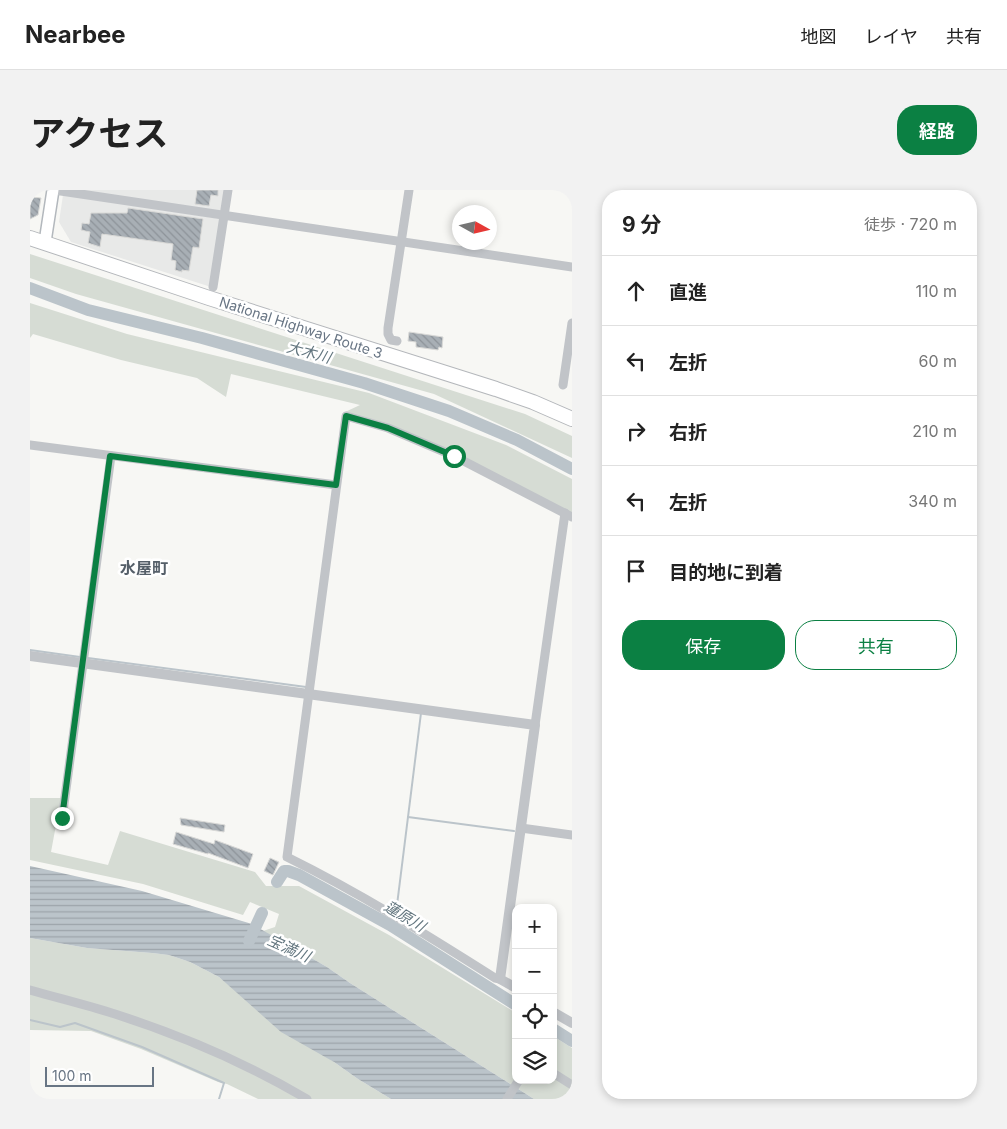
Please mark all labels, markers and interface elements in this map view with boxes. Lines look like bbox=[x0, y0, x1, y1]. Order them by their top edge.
text: Nearbee bbox=[25, 20, 126, 49]
text: 地図 bbox=[801, 26, 837, 47]
text: レイヤ bbox=[865, 26, 918, 47]
text: 共有 bbox=[946, 26, 982, 47]
button: 経路 bbox=[897, 105, 977, 155]
text: アクセス bbox=[30, 112, 168, 154]
north arrow bbox=[452, 205, 497, 250]
text: 9 分 bbox=[622, 212, 662, 237]
text: 徒歩 · 720 m bbox=[864, 214, 957, 234]
icon: ahead bbox=[622, 277, 650, 305]
text: 直進 bbox=[669, 281, 707, 304]
text: 110 m bbox=[915, 281, 957, 301]
street label: National Highway Route 3 bbox=[217, 293, 385, 361]
water label: 大木川 bbox=[285, 337, 335, 368]
icon: left bbox=[622, 347, 650, 375]
text: 左折 bbox=[669, 351, 707, 374]
text: 60 m bbox=[918, 351, 957, 371]
icon: right bbox=[622, 417, 650, 445]
text: 右折 bbox=[669, 421, 707, 444]
text: 210 m bbox=[912, 421, 957, 441]
route start bbox=[443, 445, 466, 468]
icon: left bbox=[622, 487, 650, 515]
text: 左折 bbox=[669, 491, 707, 514]
text: 340 m bbox=[908, 491, 957, 511]
icon: arrive bbox=[622, 557, 650, 585]
district label: 水屋町 bbox=[120, 558, 168, 578]
text: 目的地に到着 bbox=[669, 561, 783, 584]
button: 保存 bbox=[622, 620, 785, 670]
button: 共有 bbox=[795, 620, 957, 670]
route end bbox=[51, 807, 74, 830]
water label: 蓮原川 bbox=[381, 896, 431, 937]
map controls bbox=[512, 904, 557, 1084]
button: + bbox=[512, 904, 557, 949]
water label: 宝満川 bbox=[265, 930, 315, 967]
button: − bbox=[512, 949, 557, 994]
button: locate bbox=[512, 994, 557, 1039]
button: layers bbox=[512, 1039, 557, 1084]
scale bar bbox=[45, 1064, 154, 1087]
text: 100 m bbox=[52, 1067, 92, 1084]

